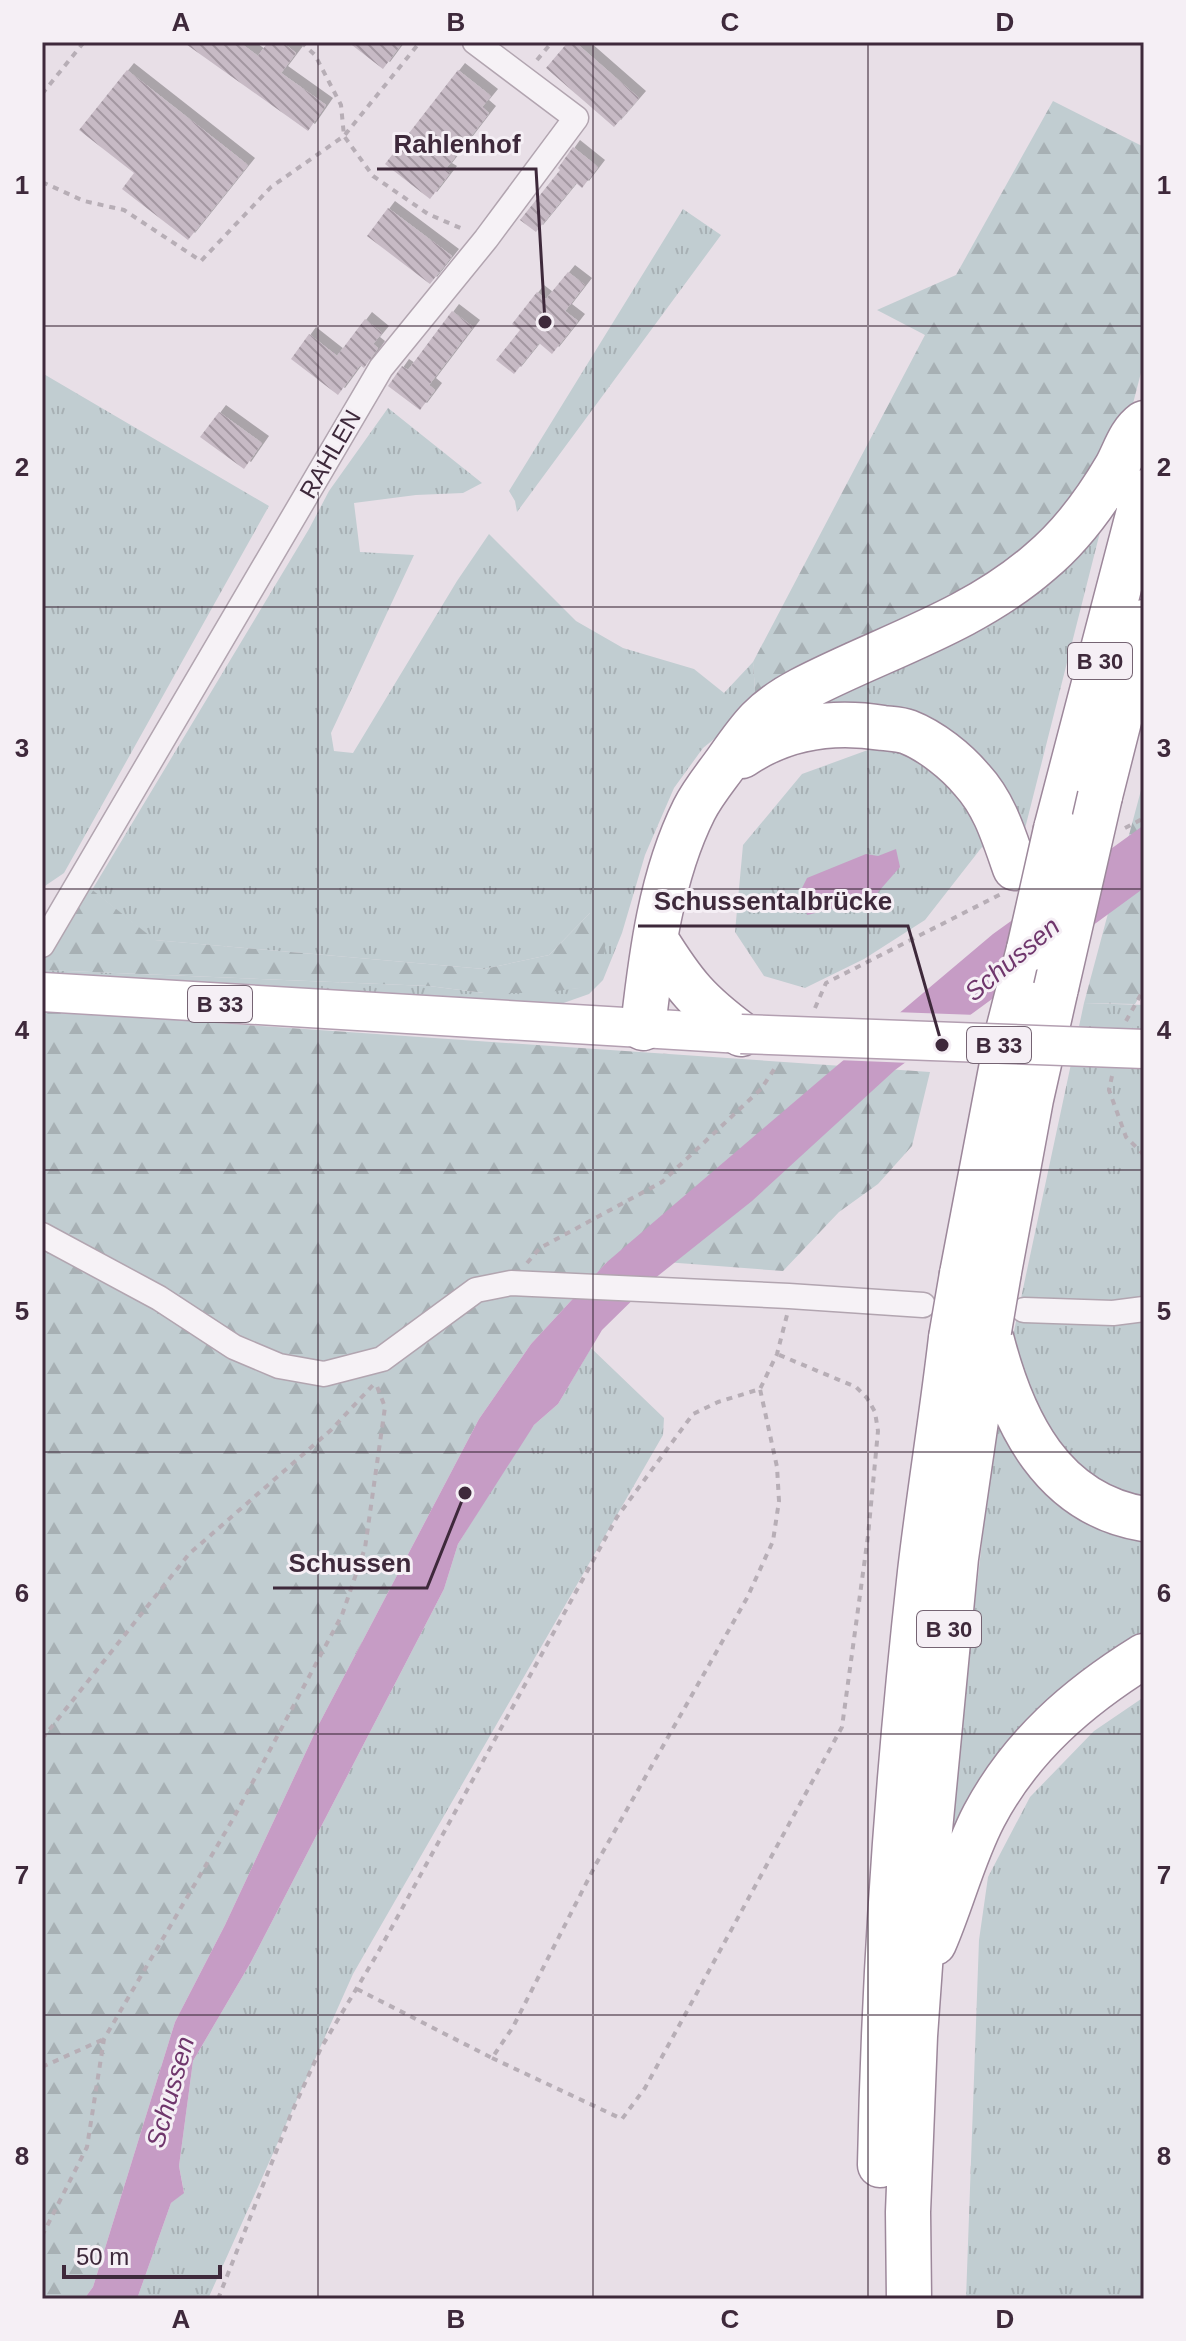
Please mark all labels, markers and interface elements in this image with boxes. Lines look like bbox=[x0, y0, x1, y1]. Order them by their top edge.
text: A bbox=[172, 7, 191, 37]
text: B bbox=[447, 7, 465, 37]
text: C bbox=[721, 7, 740, 37]
text: D bbox=[996, 7, 1014, 37]
callout: Rahlenhof bbox=[377, 119, 536, 169]
text: Rahlenhof bbox=[393, 129, 521, 159]
text: 1 bbox=[15, 170, 29, 200]
text: 1 bbox=[1157, 170, 1171, 200]
street label: RAHLEN bbox=[294, 405, 366, 503]
text: 2 bbox=[15, 452, 29, 482]
text: 2 bbox=[1157, 452, 1171, 482]
road number: B 30 bbox=[1068, 643, 1132, 679]
text: 3 bbox=[15, 733, 29, 763]
text: 3 bbox=[1157, 733, 1171, 763]
callout: Schussentalbrücke bbox=[638, 876, 908, 926]
text: Schussentalbrücke bbox=[654, 886, 892, 916]
water label: Schussen bbox=[959, 911, 1065, 1007]
road number: B 33 bbox=[188, 986, 252, 1022]
text: 4 bbox=[15, 1015, 30, 1045]
text: 4 bbox=[1157, 1015, 1172, 1045]
road number: B 33 bbox=[967, 1027, 1031, 1063]
text: 5 bbox=[15, 1296, 29, 1326]
text: 5 bbox=[1157, 1296, 1171, 1326]
callout: Schussen bbox=[273, 1538, 427, 1588]
text: Schussen bbox=[289, 1548, 411, 1578]
text: 6 bbox=[15, 1578, 29, 1608]
text: 6 bbox=[1157, 1578, 1171, 1608]
road number: B 30 bbox=[917, 1611, 981, 1647]
text: 7 bbox=[15, 1860, 29, 1890]
text: 7 bbox=[1157, 1860, 1171, 1890]
water label: Schussen bbox=[140, 2033, 200, 2151]
text: 8 bbox=[15, 2141, 29, 2171]
text: 8 bbox=[1157, 2141, 1171, 2171]
scale bar bbox=[64, 2229, 220, 2279]
text: 50 m bbox=[76, 2243, 129, 2270]
text: A bbox=[172, 2304, 191, 2334]
text: B bbox=[447, 2304, 465, 2334]
text: C bbox=[721, 2304, 740, 2334]
text: D bbox=[996, 2304, 1014, 2334]

